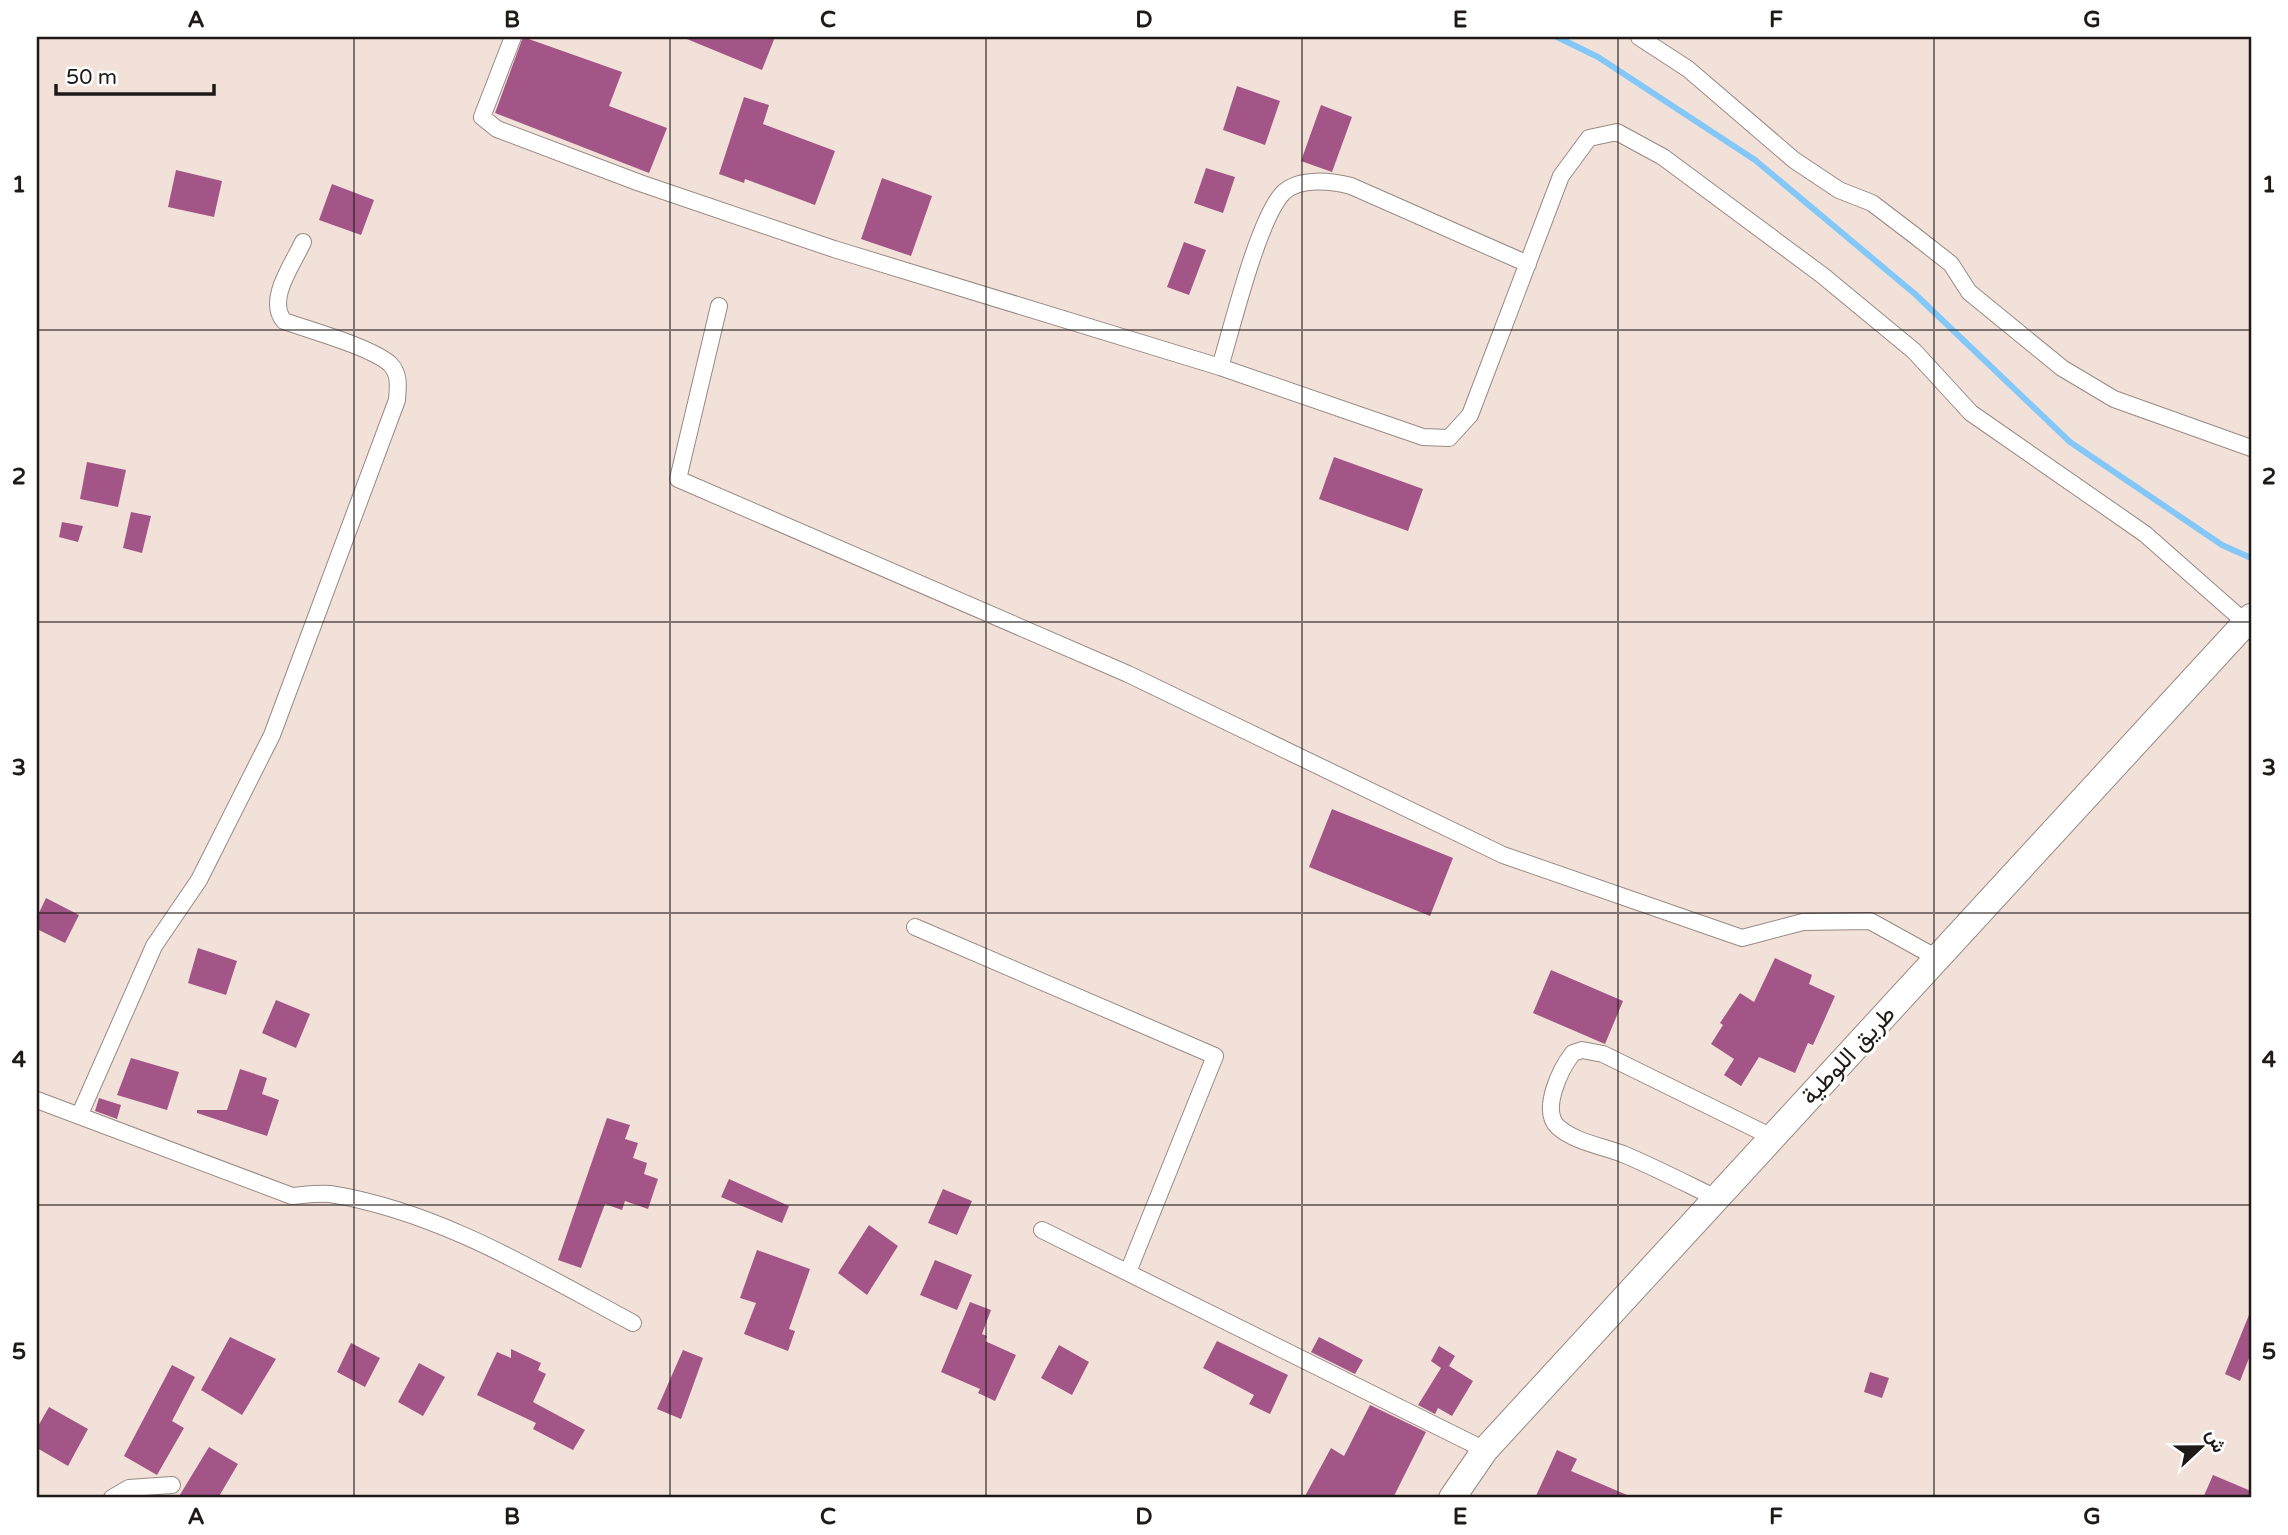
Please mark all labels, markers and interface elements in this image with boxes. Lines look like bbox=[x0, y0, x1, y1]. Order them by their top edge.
text: A bbox=[187, 6, 205, 34]
text: B bbox=[504, 6, 520, 34]
text: C bbox=[820, 6, 836, 34]
text: D bbox=[1135, 6, 1153, 34]
text: E bbox=[1453, 6, 1467, 34]
text: F bbox=[1769, 6, 1783, 34]
text: G bbox=[2083, 6, 2101, 34]
scale bar bbox=[56, 52, 214, 96]
text: 50 m bbox=[66, 65, 117, 90]
text: 1 bbox=[12, 171, 26, 199]
text: 1 bbox=[2262, 171, 2276, 199]
text: 2 bbox=[12, 463, 26, 491]
text: 2 bbox=[2262, 463, 2276, 491]
text: 3 bbox=[12, 754, 26, 782]
text: 3 bbox=[2262, 754, 2276, 782]
street label: طريق اللوطية bbox=[1795, 1000, 1901, 1111]
text: 4 bbox=[12, 1046, 27, 1074]
text: 4 bbox=[2262, 1046, 2277, 1074]
text: 5 bbox=[12, 1338, 26, 1366]
text: 5 bbox=[2262, 1338, 2276, 1366]
north arrow bbox=[2166, 1412, 2236, 1482]
text: ش bbox=[2201, 1426, 2230, 1456]
text: A bbox=[187, 1503, 205, 1531]
text: B bbox=[504, 1503, 520, 1531]
text: C bbox=[820, 1503, 836, 1531]
text: D bbox=[1135, 1503, 1153, 1531]
text: E bbox=[1453, 1503, 1467, 1531]
text: F bbox=[1769, 1503, 1783, 1531]
text: G bbox=[2083, 1503, 2101, 1531]

